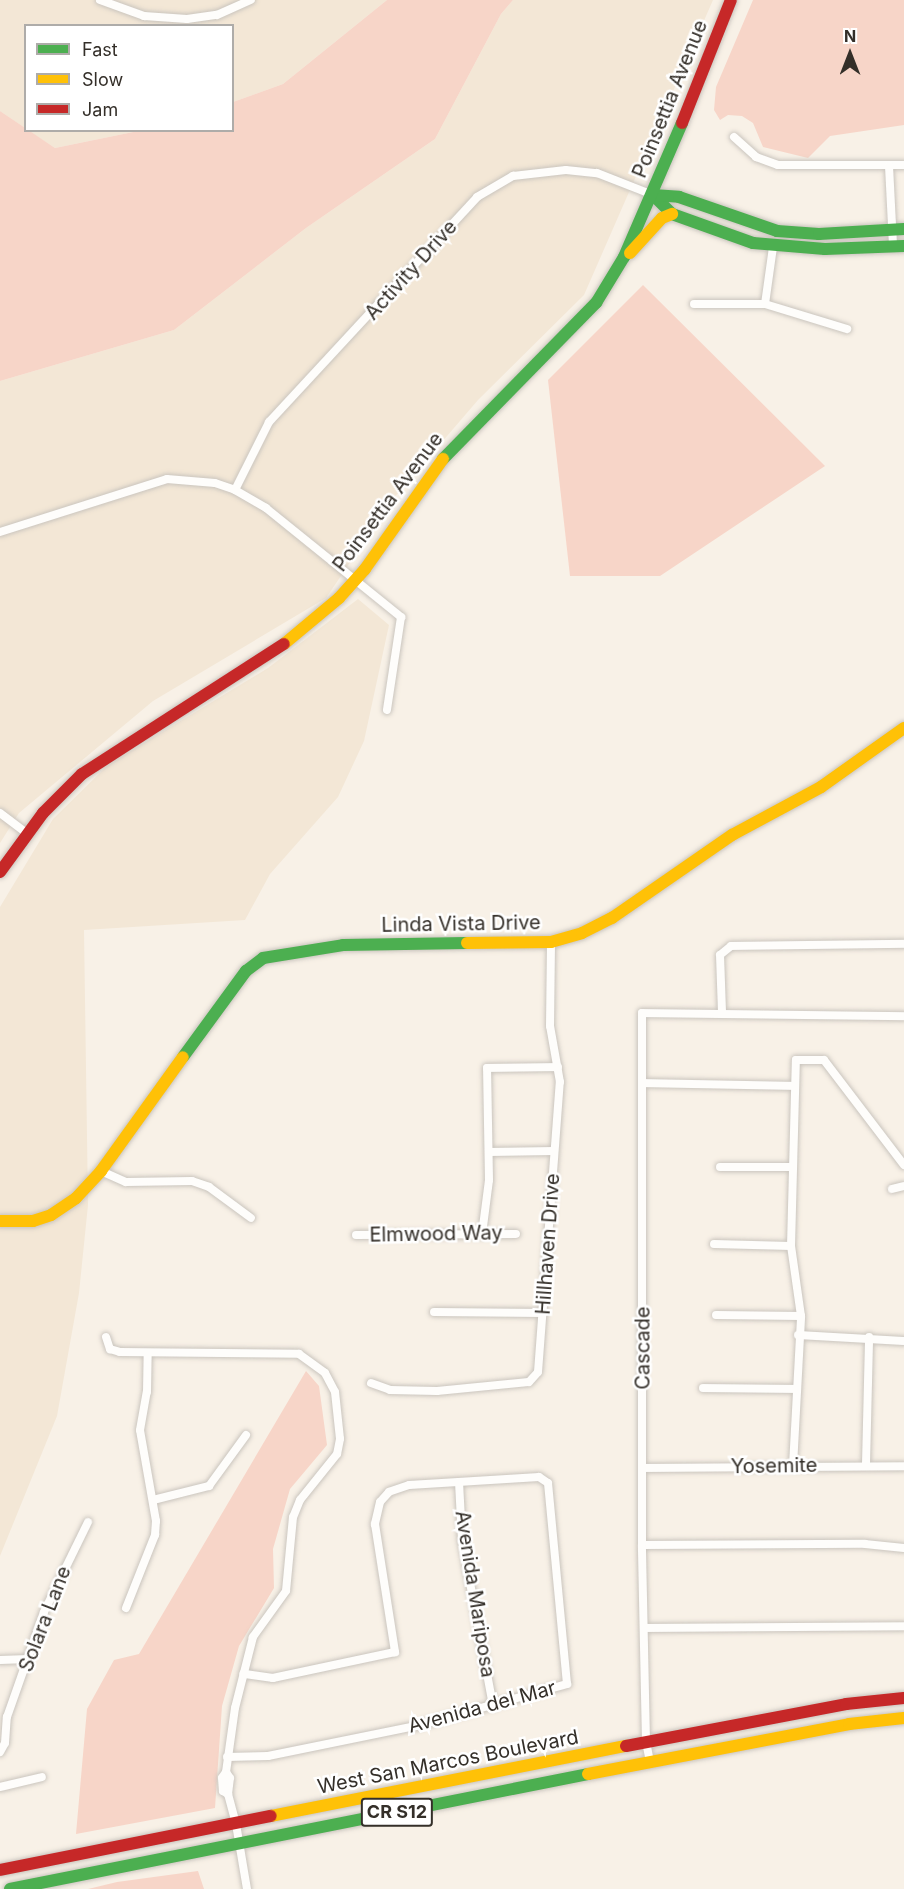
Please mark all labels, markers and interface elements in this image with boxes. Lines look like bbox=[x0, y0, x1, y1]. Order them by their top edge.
street label: Poinsettia Avenue bbox=[627, 17, 713, 181]
legend bbox=[24, 24, 234, 132]
north arrow bbox=[820, 24, 880, 84]
text: N bbox=[844, 26, 856, 46]
text: Fast bbox=[82, 39, 118, 60]
text: Slow bbox=[82, 69, 123, 90]
text: Jam bbox=[82, 99, 118, 120]
street label: Activity Drive bbox=[360, 215, 462, 325]
street label: Poinsettia Avenue bbox=[328, 428, 448, 576]
street label: Linda Vista Drive bbox=[381, 911, 541, 937]
street label: Hillhaven Drive bbox=[531, 1172, 565, 1316]
street label: Elmwood Way bbox=[369, 1221, 503, 1247]
street label: Cascade bbox=[631, 1306, 655, 1390]
street label: Yosemite bbox=[730, 1453, 818, 1479]
street label: Avenida Mariposa bbox=[450, 1509, 500, 1679]
street label: Solara Lane bbox=[14, 1563, 76, 1675]
street label: Avenida del Mar bbox=[406, 1676, 558, 1738]
street label: West San Marcos Boulevard bbox=[315, 1725, 581, 1799]
road number: CR S12 bbox=[360, 1797, 434, 1827]

